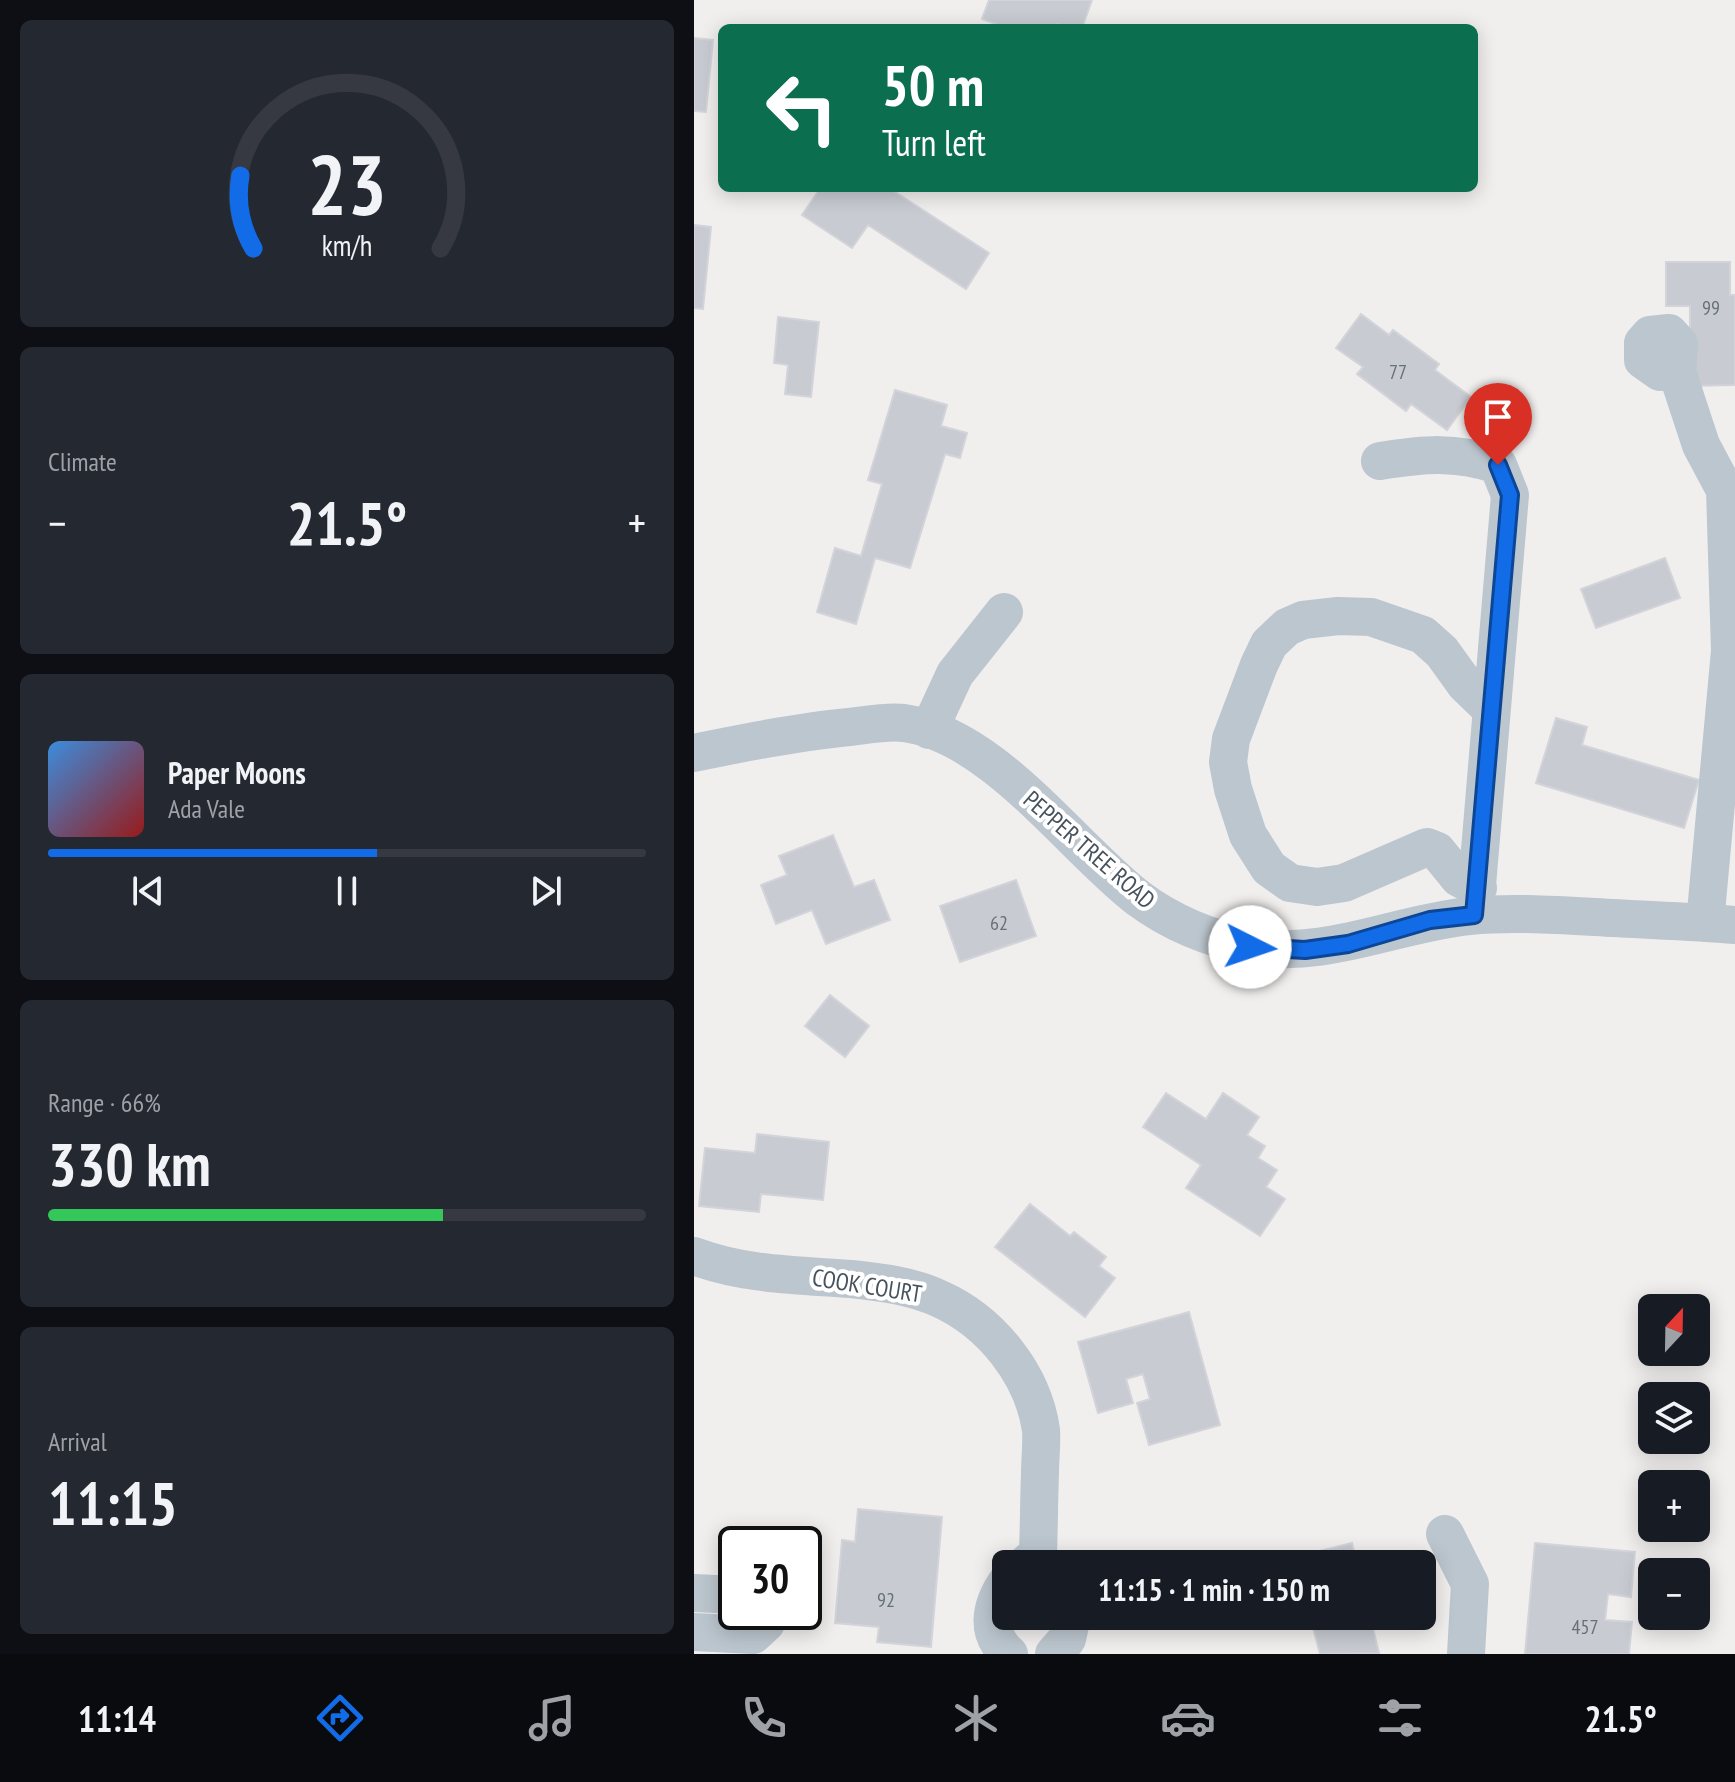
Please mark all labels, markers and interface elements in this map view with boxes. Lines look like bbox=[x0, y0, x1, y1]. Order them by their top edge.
text: 50 m bbox=[882, 49, 984, 121]
icon: left bbox=[750, 56, 854, 160]
text: Turn left bbox=[882, 119, 986, 166]
text: 23 bbox=[307, 130, 387, 238]
text: km/h bbox=[322, 228, 372, 265]
house number: 99 bbox=[1702, 295, 1720, 321]
house number: 77 bbox=[1389, 359, 1407, 385]
pin bbox=[1464, 383, 1532, 465]
icon: arrive bbox=[1476, 395, 1520, 439]
text: Climate bbox=[48, 445, 117, 478]
text: 21.5° bbox=[287, 484, 407, 562]
text: − bbox=[48, 494, 66, 551]
text: + bbox=[628, 494, 646, 551]
text: Paper Moons bbox=[168, 753, 306, 792]
street label: PEPPER TREE ROAD bbox=[1017, 784, 1162, 915]
text: Ada Vale bbox=[168, 792, 245, 825]
icon: previous bbox=[126, 869, 170, 913]
icon: pause bbox=[325, 869, 369, 913]
icon: next bbox=[524, 869, 568, 913]
position arrow bbox=[1208, 905, 1292, 989]
house number: 62 bbox=[990, 910, 1008, 936]
text: Range · 66% bbox=[48, 1086, 161, 1119]
text: 330 km bbox=[48, 1125, 211, 1203]
street label: COOK COURT bbox=[810, 1262, 924, 1309]
north arrow bbox=[1638, 1294, 1710, 1366]
map controls bbox=[1638, 1294, 1710, 1630]
button: layers bbox=[1638, 1382, 1710, 1454]
text: Arrival bbox=[48, 1425, 107, 1458]
text: 11:15 bbox=[48, 1464, 178, 1542]
button: + bbox=[1638, 1470, 1710, 1542]
speed limit sign: 30 bbox=[718, 1526, 822, 1630]
button: − bbox=[1638, 1558, 1710, 1630]
text: 11:15 · 1 min · 150 m bbox=[1098, 1570, 1330, 1609]
house number: 92 bbox=[877, 1587, 895, 1613]
house number: 457 bbox=[1572, 1614, 1599, 1640]
icon: directions bbox=[312, 1690, 368, 1746]
icon: music bbox=[524, 1690, 580, 1746]
icon: phone bbox=[736, 1690, 792, 1746]
icon: climate bbox=[948, 1690, 1004, 1746]
icon: car bbox=[1160, 1690, 1216, 1746]
icon: filters bbox=[1372, 1690, 1428, 1746]
text: 11:14 bbox=[78, 1695, 156, 1742]
text: 21.5° bbox=[1585, 1695, 1657, 1742]

